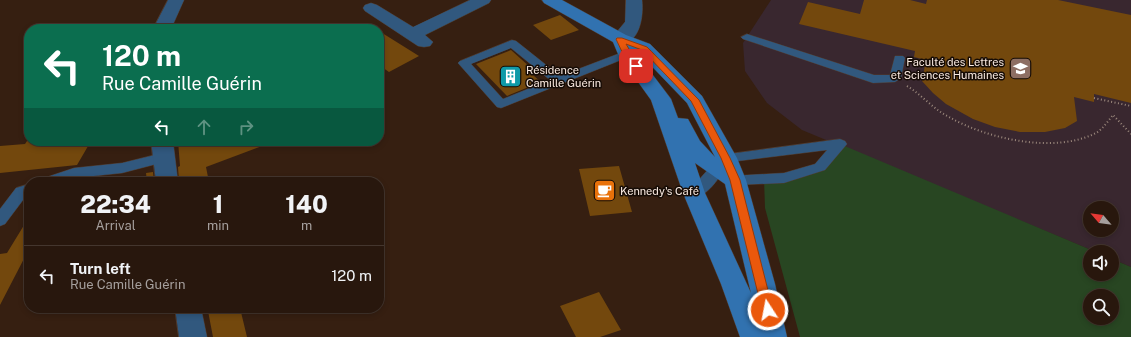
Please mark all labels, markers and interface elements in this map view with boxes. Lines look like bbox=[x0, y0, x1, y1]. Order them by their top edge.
text: 120 m bbox=[102, 39, 181, 72]
icon: left bbox=[36, 40, 88, 92]
pin bbox=[619, 49, 653, 83]
icon: arrive bbox=[625, 55, 647, 77]
school or university icon: Faculté des Lettres et Sciences Humaines bbox=[1007, 55, 1033, 81]
place label: Faculté des Lettres et Sciences Humaines bbox=[891, 56, 1004, 81]
building icon: Résidence Camille Guérin bbox=[498, 63, 524, 89]
place label: Résidence Camille Guérin bbox=[526, 64, 601, 89]
text: Rue Camille Guérin bbox=[102, 73, 262, 94]
icon: left bbox=[151, 116, 173, 138]
icon: ahead bbox=[193, 116, 215, 138]
icon: right bbox=[235, 116, 257, 138]
cafe icon: Kennedy's Café bbox=[592, 178, 618, 204]
place label: Kennedy's Café bbox=[620, 185, 699, 197]
text: 22:34 bbox=[80, 190, 151, 218]
text: 1 bbox=[213, 190, 223, 218]
text: 140 bbox=[285, 190, 328, 218]
north arrow bbox=[1083, 201, 1119, 237]
map controls bbox=[1083, 201, 1119, 325]
text: Arrival bbox=[95, 218, 136, 233]
text: min bbox=[207, 218, 229, 233]
text: m bbox=[301, 218, 312, 233]
button: sound bbox=[1083, 245, 1119, 281]
text: Turn left bbox=[70, 260, 131, 277]
icon: left bbox=[36, 265, 58, 287]
text: 120 m bbox=[331, 267, 372, 284]
text: Rue Camille Guérin bbox=[70, 277, 185, 292]
position arrow bbox=[747, 289, 789, 331]
button: search bbox=[1083, 289, 1119, 325]

